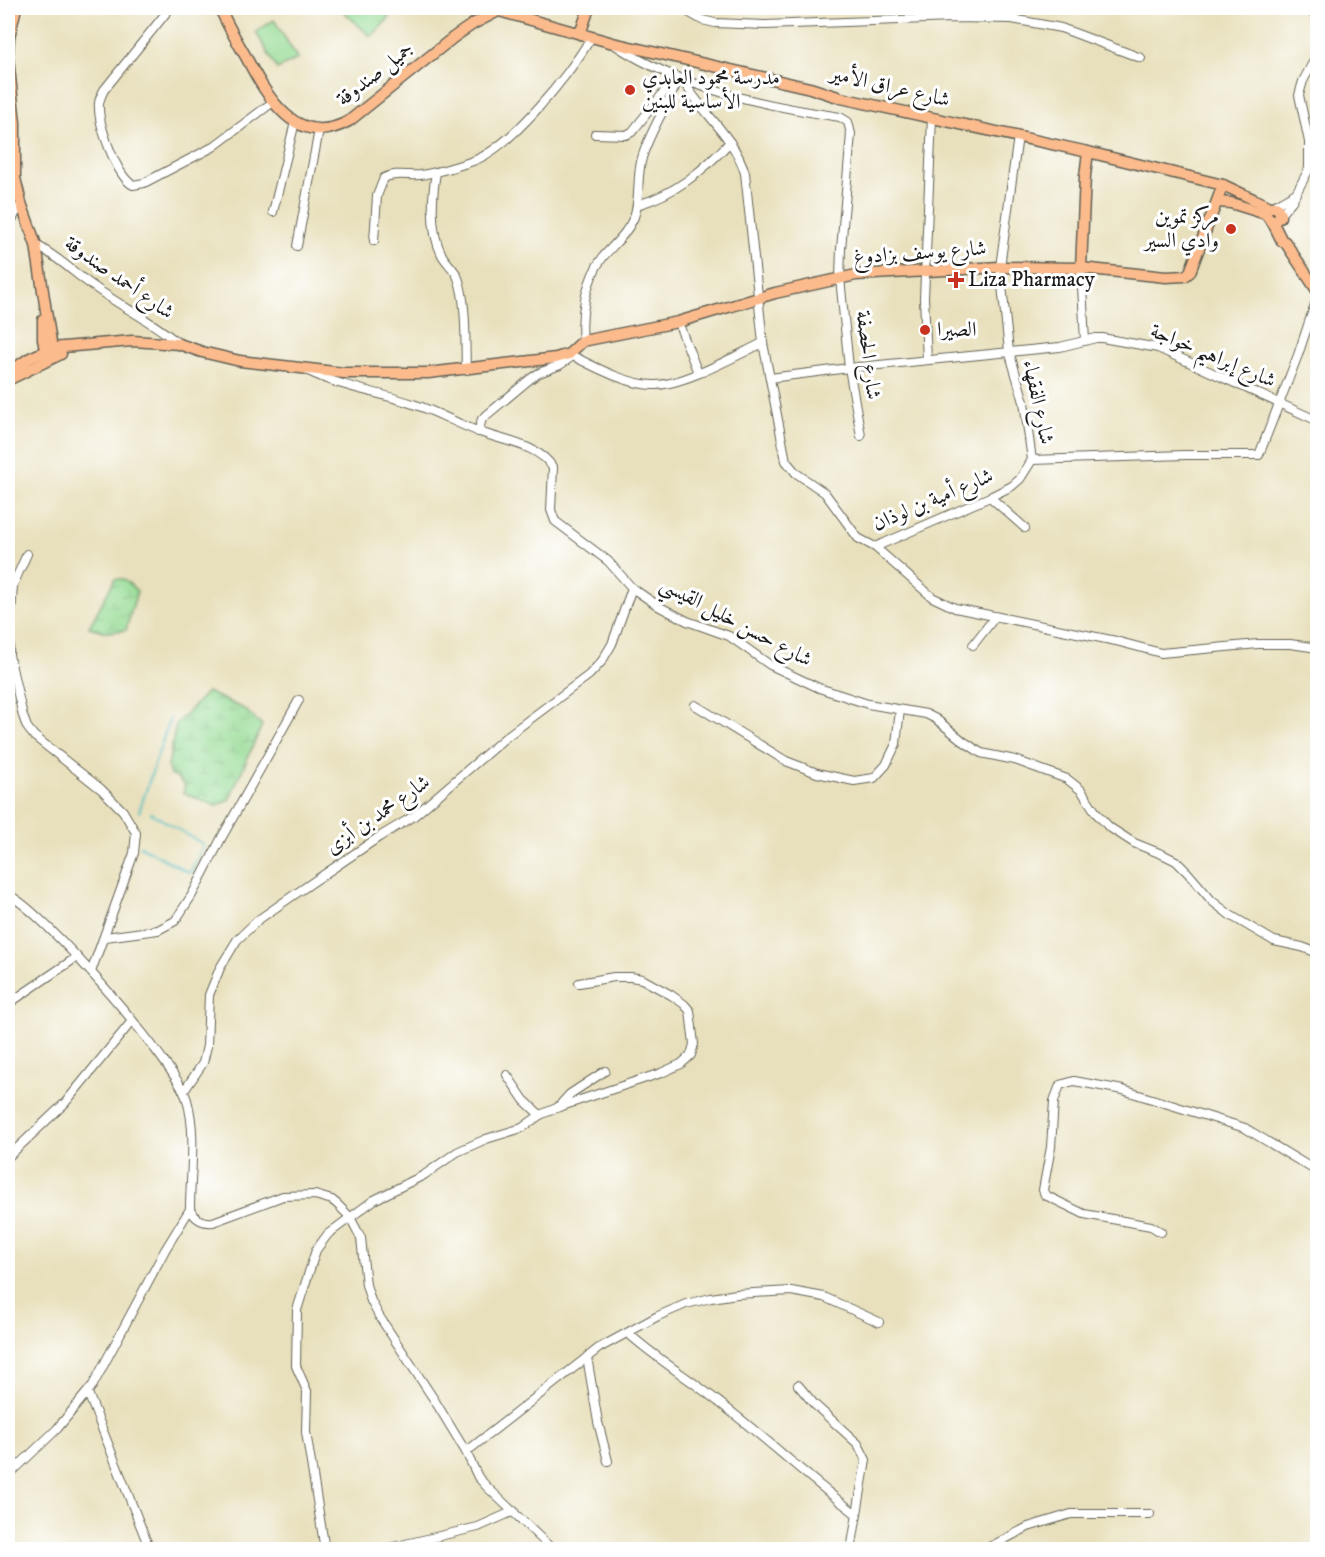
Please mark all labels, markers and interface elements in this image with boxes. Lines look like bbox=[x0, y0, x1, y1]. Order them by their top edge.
street label: جميل صندوقة bbox=[331, 36, 419, 113]
street label: شارع عراق الأمير bbox=[825, 57, 953, 117]
place label: مدرسة محمود العابدي الأساسية للبنين bbox=[642, 65, 780, 115]
marker: مدرسة محمود العابدي الأساسية للبنين bbox=[623, 83, 637, 97]
place label: مركز تموين وادي السير bbox=[1142, 204, 1219, 256]
marker: مركز تموين وادي السير bbox=[1224, 222, 1238, 236]
street label: شارع أحمد صندوقة bbox=[57, 228, 181, 329]
street label: شارع يوسف بزادوغ bbox=[853, 235, 988, 275]
place label: Liza Pharmacy bbox=[968, 267, 1096, 293]
marker: Liza Pharmacy bbox=[949, 273, 963, 287]
street label: شارع الحصفة bbox=[846, 309, 886, 402]
place label: الصيرا bbox=[937, 317, 976, 343]
street label: شارع إبراهيم خواجة bbox=[1144, 318, 1280, 401]
marker: الصيرا bbox=[918, 323, 932, 337]
street label: شارع الفقهاء bbox=[1012, 357, 1060, 448]
street label: شارع أمية بن لوذان bbox=[867, 460, 999, 541]
street label: شارع حسن خليل القيسي bbox=[653, 571, 817, 678]
street label: شارع محمد بن أبزى bbox=[319, 767, 438, 864]

